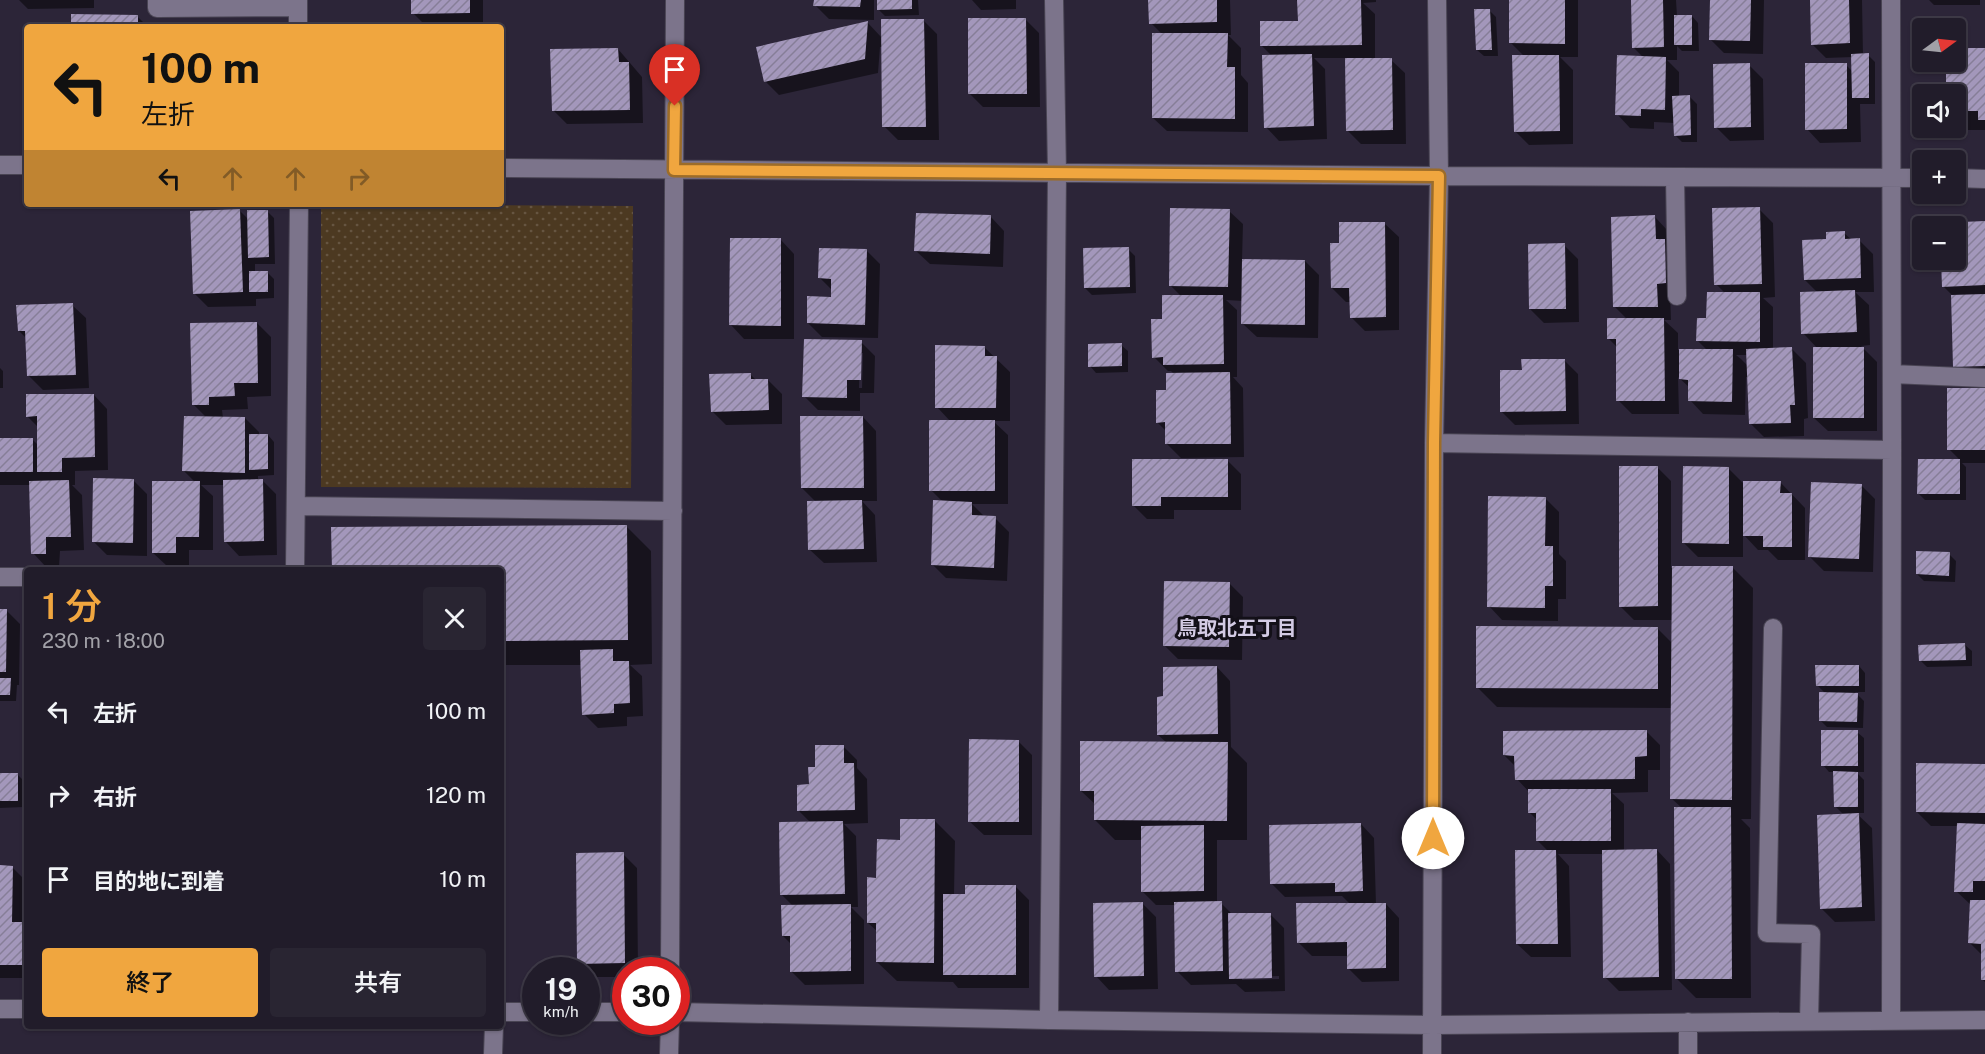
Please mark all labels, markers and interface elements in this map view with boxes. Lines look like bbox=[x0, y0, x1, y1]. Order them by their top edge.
north arrow bbox=[1912, 18, 1966, 72]
map controls bbox=[1912, 18, 1966, 270]
text: 100 m bbox=[141, 43, 260, 92]
pin bbox=[649, 44, 700, 106]
icon: left bbox=[42, 48, 120, 126]
icon: arrive bbox=[658, 53, 691, 86]
button: sound bbox=[1912, 84, 1966, 138]
text: 左折 bbox=[141, 98, 195, 130]
button: + bbox=[1912, 150, 1966, 204]
icon: left bbox=[153, 162, 186, 195]
icon: ahead bbox=[216, 162, 249, 195]
icon: ahead bbox=[279, 162, 312, 195]
icon: right bbox=[342, 162, 375, 195]
button: − bbox=[1912, 216, 1966, 270]
text: 1 分 bbox=[42, 585, 101, 627]
button: close bbox=[423, 587, 486, 650]
district label: 鳥取北五丁目 bbox=[1177, 616, 1297, 640]
text: 230 m · 18:00 bbox=[42, 629, 165, 653]
icon: left bbox=[42, 695, 75, 728]
text: 100 m bbox=[426, 698, 486, 724]
text: 左折 bbox=[93, 700, 137, 726]
icon: right bbox=[42, 779, 75, 812]
text: 120 m bbox=[426, 782, 486, 808]
text: 右折 bbox=[93, 784, 137, 810]
position arrow bbox=[1401, 806, 1465, 870]
icon: arrive bbox=[42, 863, 75, 896]
text: 10 m bbox=[439, 866, 486, 892]
text: 目的地に到着 bbox=[93, 868, 225, 894]
button: 終了 bbox=[42, 948, 258, 1017]
button: 共有 bbox=[270, 948, 486, 1017]
speed limit sign: 30 bbox=[612, 957, 690, 1035]
text: 19 bbox=[545, 971, 577, 1007]
text: km/h bbox=[543, 1003, 579, 1020]

